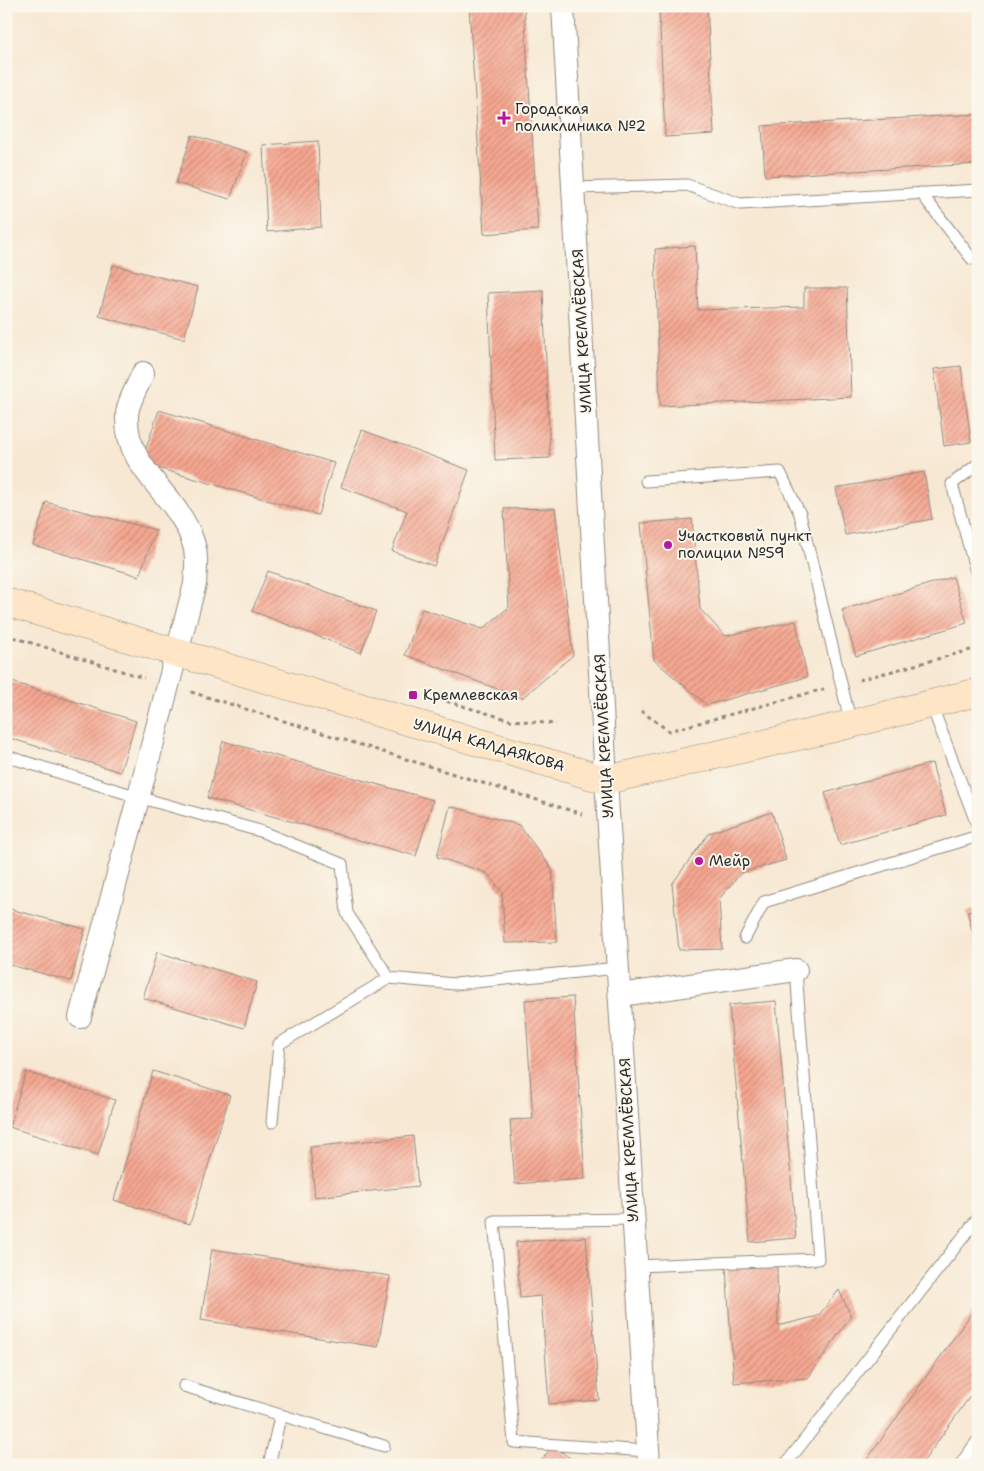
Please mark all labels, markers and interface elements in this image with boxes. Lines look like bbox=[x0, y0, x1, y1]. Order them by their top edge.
place label: Городская поликлиника №2 bbox=[515, 99, 646, 136]
marker: Городская поликлиника №2 bbox=[497, 111, 511, 125]
street label: УЛИЦА КРЕМЛЁВСКАЯ bbox=[568, 248, 596, 414]
place label: Участковый пункт полиции №59 bbox=[678, 526, 812, 563]
marker: Участковый пункт полиции №59 bbox=[662, 539, 674, 551]
street label: УЛИЦА КРЕМЛЁВСКАЯ bbox=[590, 653, 618, 819]
place label: Кремлевская bbox=[423, 685, 518, 705]
marker: Кремлевская bbox=[407, 689, 419, 701]
street label: УЛИЦА КАЛДАЯКОВА bbox=[411, 714, 567, 776]
place label: Мейр bbox=[709, 851, 750, 871]
marker: Мейр bbox=[693, 855, 705, 867]
street label: УЛИЦА КРЕМЛЁВСКАЯ bbox=[615, 1057, 643, 1223]

